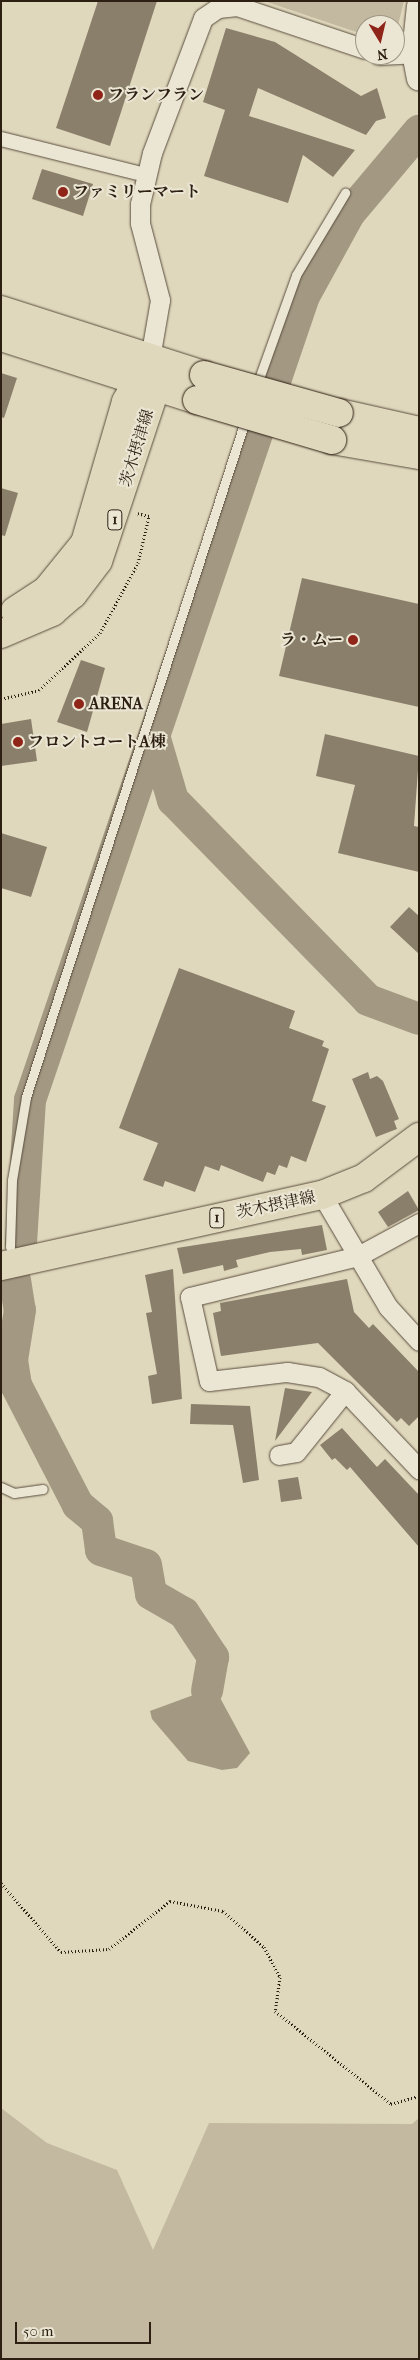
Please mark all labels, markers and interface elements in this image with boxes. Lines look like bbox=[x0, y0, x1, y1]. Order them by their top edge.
north arrow bbox=[355, 15, 405, 65]
text: N bbox=[376, 45, 389, 64]
place label: フランフラン bbox=[108, 85, 204, 105]
marker: フランフラン bbox=[92, 89, 104, 101]
place label: ファミリーマート bbox=[73, 182, 201, 202]
marker: ファミリーマート bbox=[57, 186, 69, 198]
street label: 茨木摂津線 bbox=[116, 407, 158, 489]
road number: 1 bbox=[106, 508, 124, 532]
place label: ラ・ムー bbox=[280, 630, 343, 650]
marker: ラ・ムー bbox=[347, 634, 359, 646]
place label: ARENA bbox=[89, 694, 143, 714]
marker: ARENA bbox=[73, 698, 85, 710]
place label: フロントコートA棟 bbox=[28, 732, 166, 752]
marker: フロントコートA棟 bbox=[12, 736, 24, 748]
street label: 茨木摂津線 bbox=[235, 1187, 317, 1223]
road number: 1 bbox=[208, 1206, 226, 1230]
scale bar bbox=[18, 2312, 154, 2344]
text: 50 m bbox=[23, 2322, 53, 2340]

